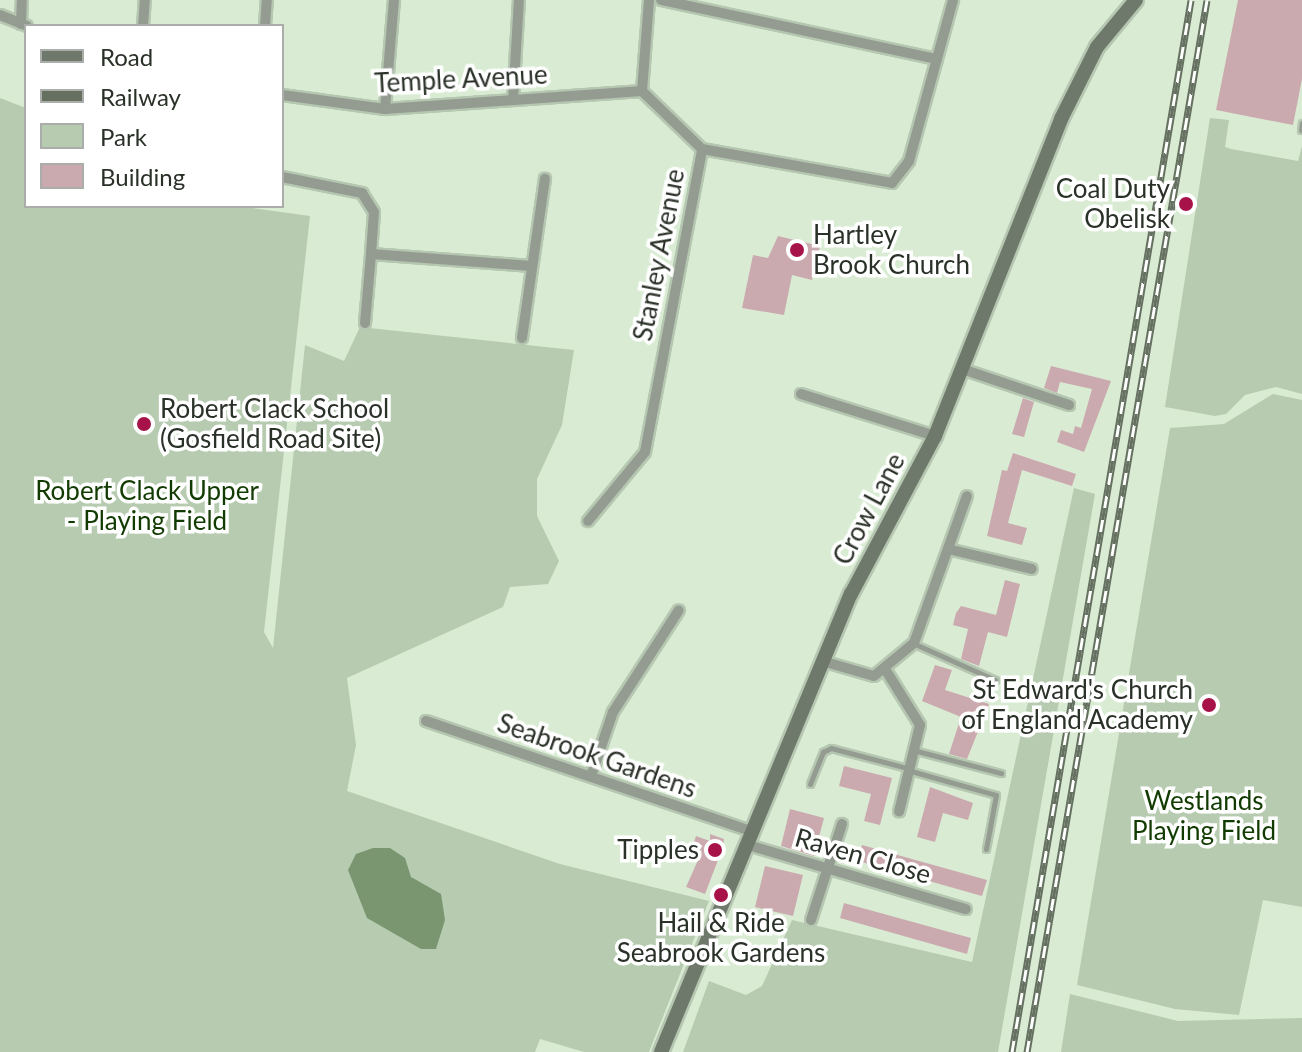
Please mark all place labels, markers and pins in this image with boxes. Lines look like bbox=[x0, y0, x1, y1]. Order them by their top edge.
place label: Coal Duty Obelisk bbox=[1056, 173, 1170, 234]
marker: Coal Duty Obelisk bbox=[1177, 195, 1195, 213]
place label: Hartley Brook Church bbox=[813, 219, 970, 280]
marker: Hartley Brook Church bbox=[788, 241, 806, 259]
place label: Robert Clack School (Gosfield Road Site) bbox=[160, 393, 389, 454]
marker: Robert Clack School (Gosfield Road Site) bbox=[135, 415, 153, 433]
place label: St Edward's Church of England Academy bbox=[960, 674, 1193, 736]
marker: St Edward's Church of England Academy bbox=[1200, 696, 1218, 714]
place label: Tipples bbox=[617, 834, 699, 866]
marker: Tipples bbox=[706, 841, 724, 859]
marker: Hail & Ride Seabrook Gardens bbox=[712, 886, 730, 904]
place label: Hail & Ride Seabrook Gardens bbox=[617, 907, 825, 968]

